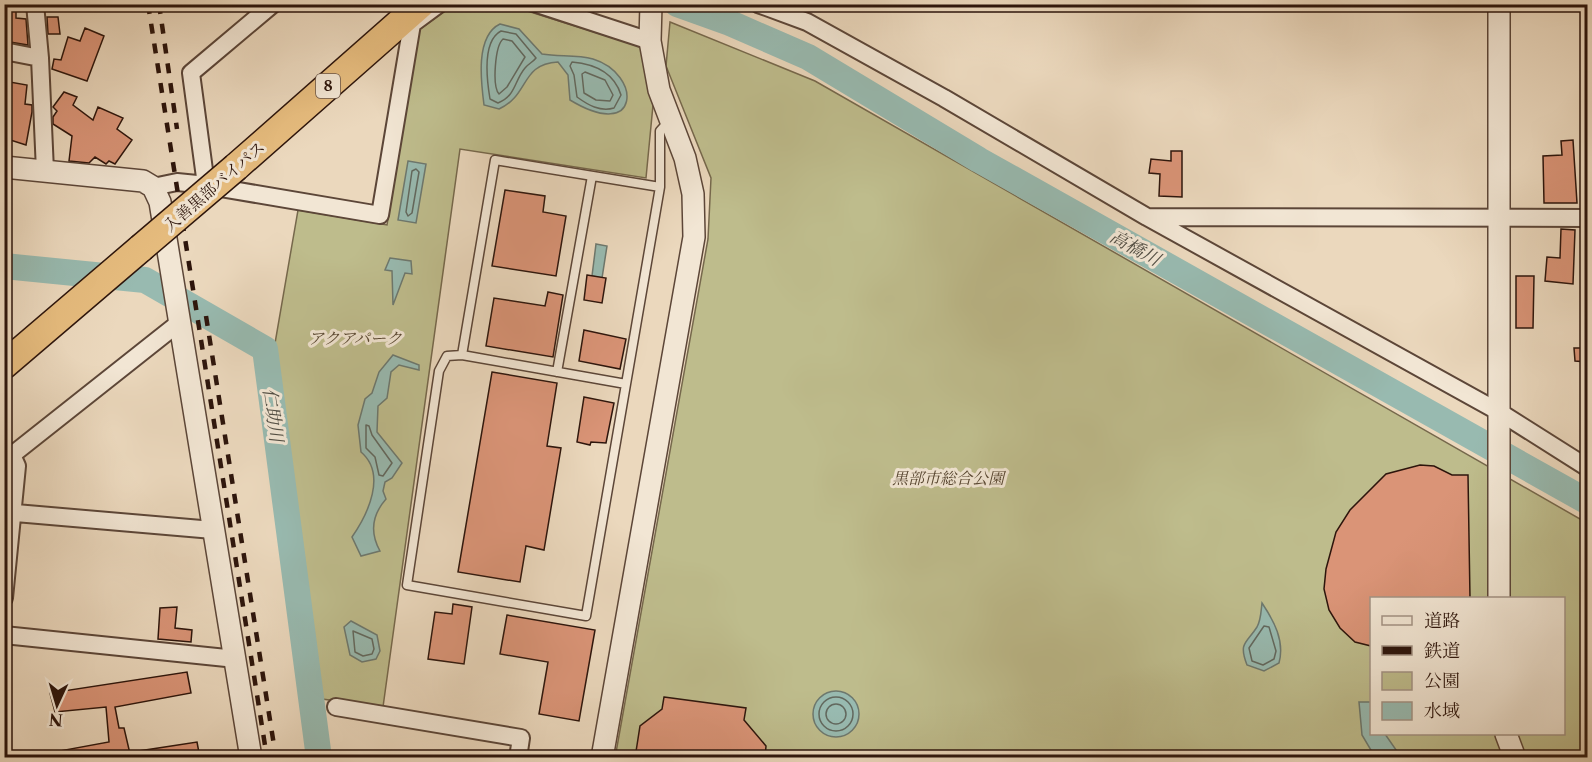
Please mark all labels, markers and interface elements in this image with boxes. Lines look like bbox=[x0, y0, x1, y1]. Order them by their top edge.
road number: 8 bbox=[316, 74, 340, 98]
street label: 入善黒部バイパス bbox=[159, 137, 269, 235]
water label: 高橋川 bbox=[1106, 225, 1166, 272]
park label: アクアパーク bbox=[308, 328, 402, 348]
water label: 仁助川 bbox=[258, 387, 288, 445]
park label: 黒部市総合公園 bbox=[892, 468, 1007, 488]
legend bbox=[1370, 597, 1565, 735]
text: 道路 bbox=[1424, 610, 1460, 632]
text: 鉄道 bbox=[1424, 640, 1460, 662]
text: 公園 bbox=[1424, 670, 1460, 692]
north arrow bbox=[27, 675, 87, 735]
text: 水域 bbox=[1424, 700, 1460, 722]
text: N bbox=[48, 709, 64, 730]

